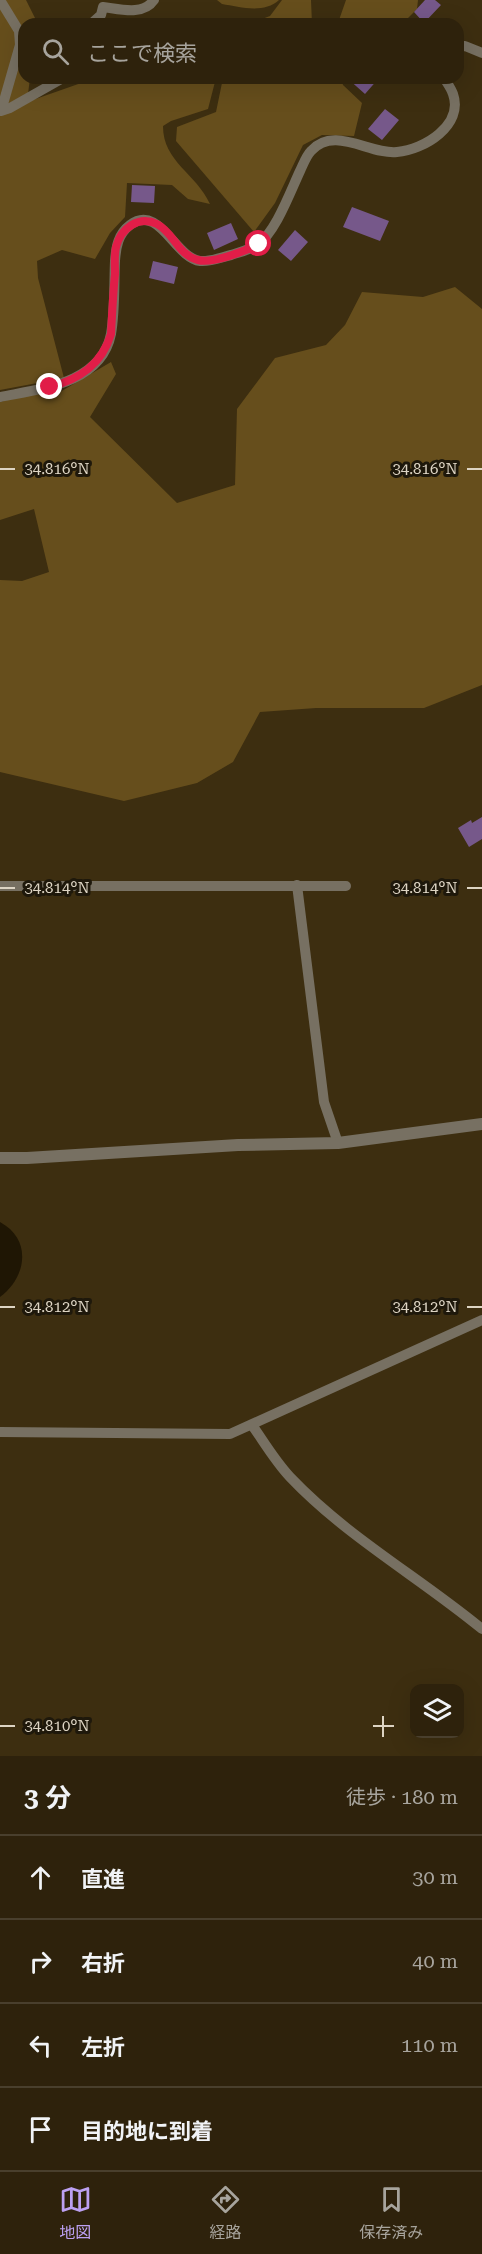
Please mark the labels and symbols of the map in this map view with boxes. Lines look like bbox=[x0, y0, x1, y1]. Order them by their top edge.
route start bbox=[245, 230, 271, 256]
route end bbox=[36, 373, 62, 399]
text: 34.816°N bbox=[24, 460, 90, 478]
text: 34.816°N bbox=[392, 460, 458, 478]
text: 34.814°N bbox=[24, 879, 90, 897]
text: 34.814°N bbox=[392, 879, 458, 897]
text: 34.812°N bbox=[24, 1298, 90, 1316]
text: 34.812°N bbox=[392, 1298, 458, 1316]
text: 34.810°N bbox=[24, 1717, 90, 1735]

